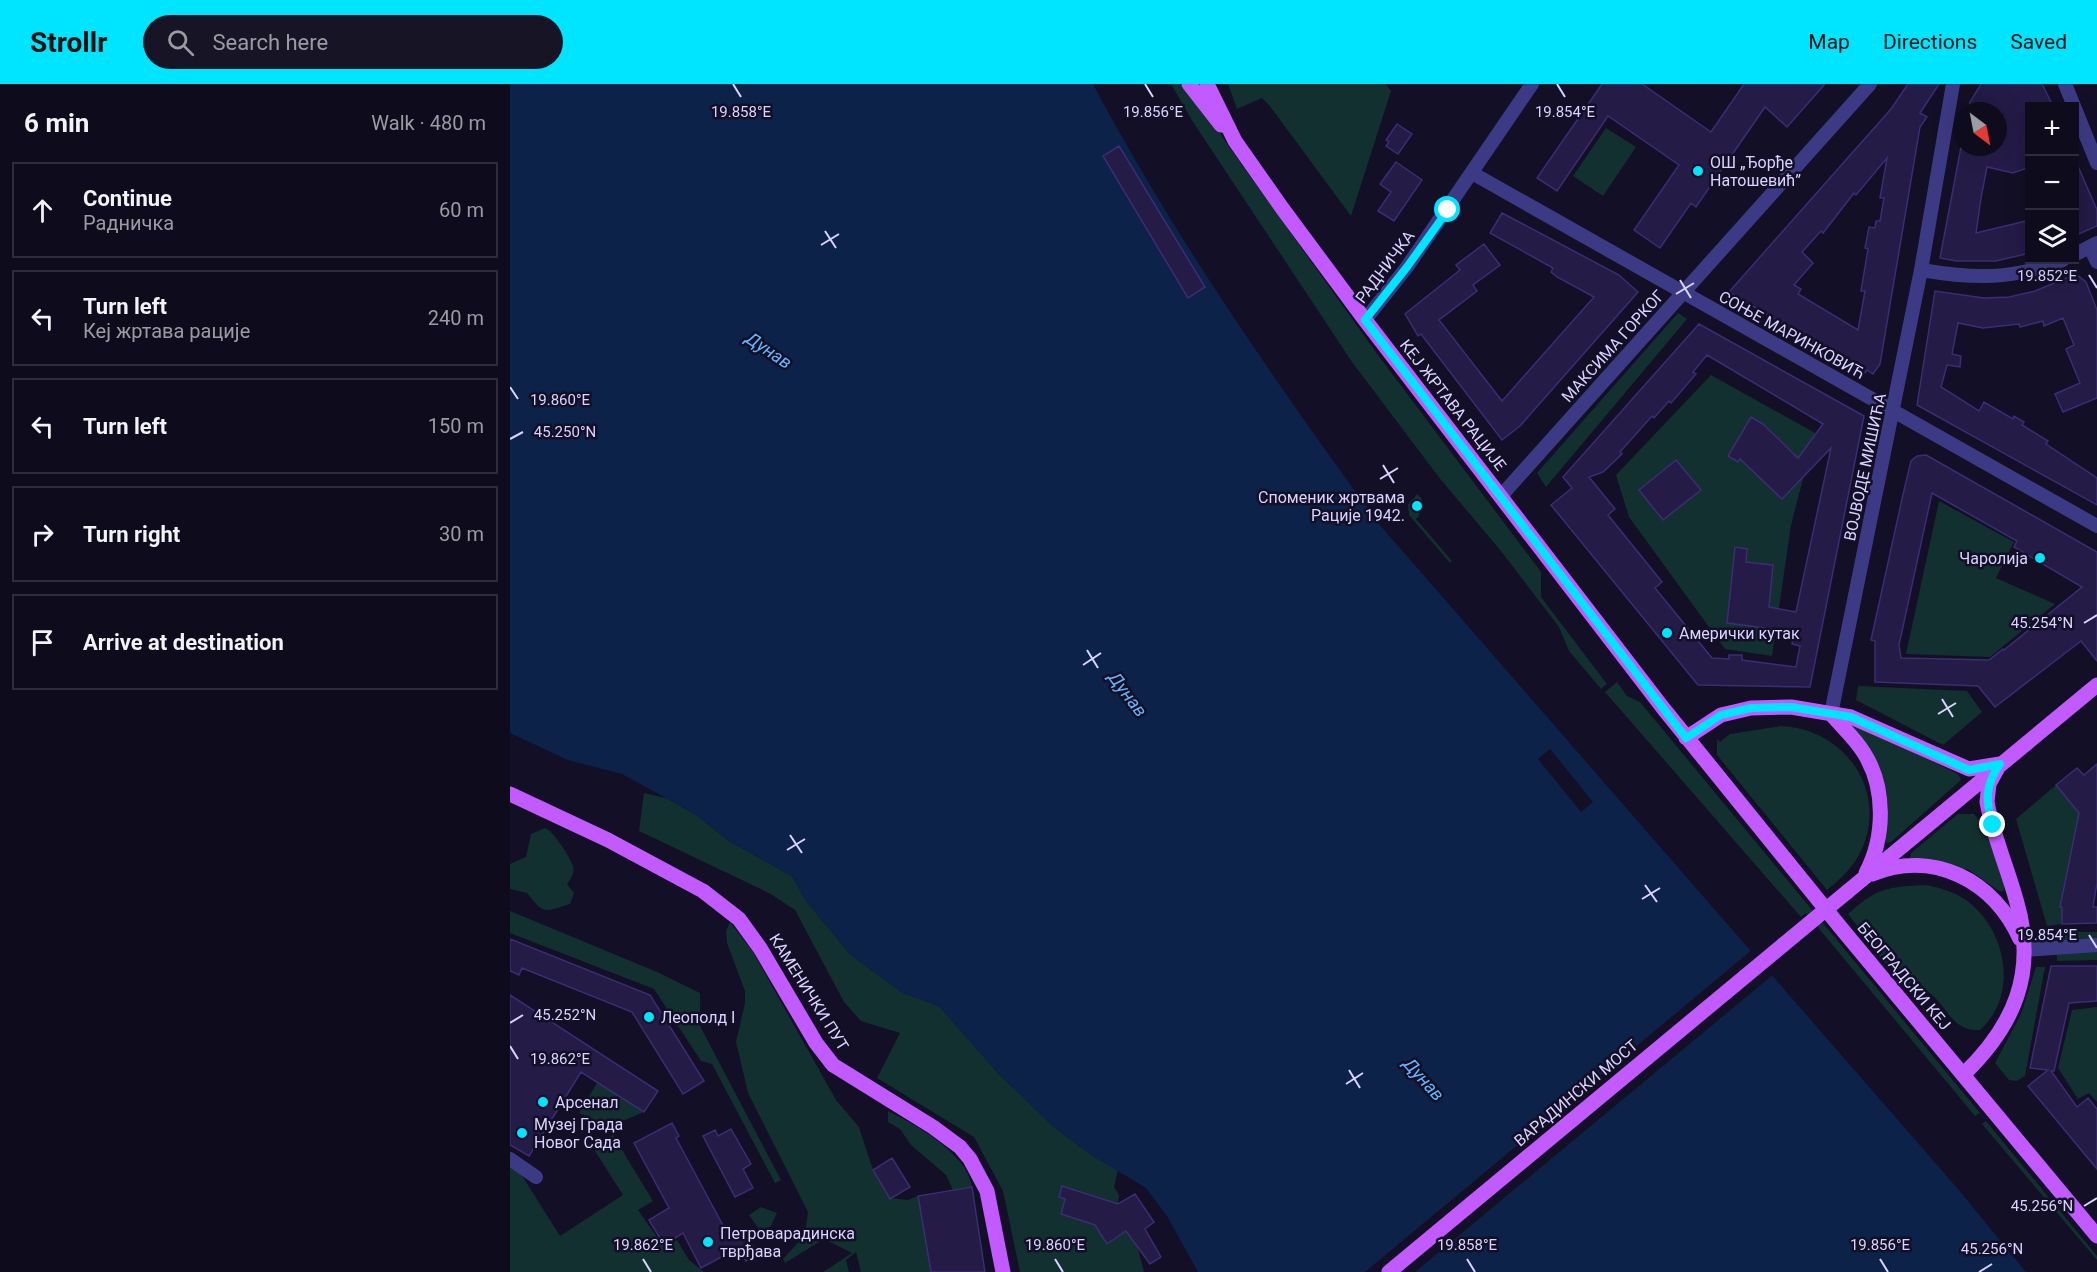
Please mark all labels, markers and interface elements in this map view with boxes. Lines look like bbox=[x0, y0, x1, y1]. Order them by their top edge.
search box bbox=[143, 15, 563, 69]
text: Strollr bbox=[30, 26, 107, 59]
icon: search bbox=[164, 26, 197, 59]
text: Search here bbox=[212, 30, 328, 55]
text: Map bbox=[1808, 30, 1850, 54]
text: Directions bbox=[1883, 30, 1977, 54]
text: Saved bbox=[2010, 30, 2067, 54]
north arrow bbox=[1953, 102, 2007, 156]
map controls bbox=[2025, 102, 2079, 264]
button: + bbox=[2025, 102, 2079, 156]
text: 19.858°E bbox=[711, 103, 772, 121]
text: 19.856°E bbox=[1123, 103, 1184, 121]
text: 19.854°E bbox=[1535, 103, 1596, 121]
text: 6 min bbox=[24, 108, 89, 138]
text: Walk · 480 m bbox=[371, 111, 486, 135]
place label: ОШ „Ђорђе Натошевић” bbox=[1710, 153, 1801, 190]
button: − bbox=[2025, 156, 2079, 210]
marker: ОШ „Ђорђе Натошевић” bbox=[1691, 164, 1705, 178]
text: Continue bbox=[83, 186, 172, 211]
icon: ahead bbox=[26, 194, 59, 227]
route start bbox=[1434, 196, 1460, 222]
text: 60 m bbox=[439, 198, 484, 222]
button: layers bbox=[2025, 210, 2079, 264]
text: Радничка bbox=[83, 211, 174, 235]
street label: РАДНИЧКА bbox=[1352, 227, 1419, 307]
text: 19.852°E bbox=[2017, 267, 2078, 285]
street label: МАКСИМА ГОРКОГ bbox=[1558, 286, 1668, 406]
street label: СОЊЕ МАРИНКОВИЋ bbox=[1715, 287, 1869, 383]
text: Turn left bbox=[83, 294, 167, 319]
icon: left bbox=[26, 302, 59, 335]
text: 240 m bbox=[428, 306, 484, 330]
text: Кеј жртава рације bbox=[83, 319, 250, 343]
water label: Дунав bbox=[740, 326, 796, 373]
street label: КЕЈ ЖРТАВА РАЦИЈЕ bbox=[1396, 336, 1510, 474]
text: 19.860°E bbox=[530, 391, 591, 409]
street label: ВОЈВОДЕ МИШИЋА bbox=[1840, 391, 1890, 543]
icon: left bbox=[26, 410, 59, 443]
text: Turn left bbox=[83, 414, 167, 439]
text: 150 m bbox=[428, 414, 484, 438]
text: 45.250°N bbox=[534, 423, 596, 441]
place label: Споменик жртвама Рације 1942. bbox=[1258, 488, 1405, 525]
marker: Споменик жртвама Рације 1942. bbox=[1410, 499, 1424, 513]
icon: right bbox=[26, 518, 59, 551]
text: Turn right bbox=[83, 522, 180, 547]
text: 30 m bbox=[439, 522, 484, 546]
place label: Чаролија bbox=[1959, 549, 2028, 568]
marker: Чаролија bbox=[2033, 551, 2047, 565]
text: 45.254°N bbox=[2011, 614, 2073, 632]
place label: Амерички кутак bbox=[1679, 624, 1800, 643]
icon: arrive bbox=[26, 626, 59, 659]
marker: Амерички кутак bbox=[1660, 626, 1674, 640]
text: Arrive at destination bbox=[83, 630, 284, 655]
water label: Дунав bbox=[1103, 666, 1152, 721]
route end bbox=[1979, 811, 2005, 837]
street label: БЕОГРАДСКИ КЕЈ bbox=[1853, 918, 1955, 1034]
text: 19.854°E bbox=[2017, 926, 2078, 944]
street label: КАМЕНИЧКИ ПУТ bbox=[765, 930, 853, 1054]
text: 45.252°N bbox=[534, 1006, 596, 1024]
place label: Леополд I bbox=[661, 1008, 735, 1027]
marker: Леополд I bbox=[642, 1010, 656, 1024]
street label: ВАРАДИНСКИ МОСТ bbox=[1510, 1035, 1642, 1150]
text: 19.862°E bbox=[530, 1050, 591, 1068]
water label: Дунав bbox=[1398, 1052, 1449, 1105]
place label: Арсенал bbox=[555, 1093, 618, 1112]
marker: Арсенал bbox=[536, 1095, 550, 1109]
place label: Музеј Града Новог Сада bbox=[534, 1115, 623, 1152]
marker: Музеј Града Новог Сада bbox=[515, 1126, 529, 1140]
text: 45.256°N bbox=[2011, 1197, 2073, 1215]
place label: Петроварадинска тврђава bbox=[720, 1224, 855, 1261]
marker: Петроварадинска тврђава bbox=[701, 1235, 715, 1249]
text: 19.862°E bbox=[613, 1236, 674, 1254]
text: 19.860°E bbox=[1025, 1236, 1086, 1254]
text: 19.858°E bbox=[1437, 1236, 1498, 1254]
text: 19.856°E bbox=[1850, 1236, 1911, 1254]
text: 45.256°N bbox=[1961, 1240, 2023, 1258]

